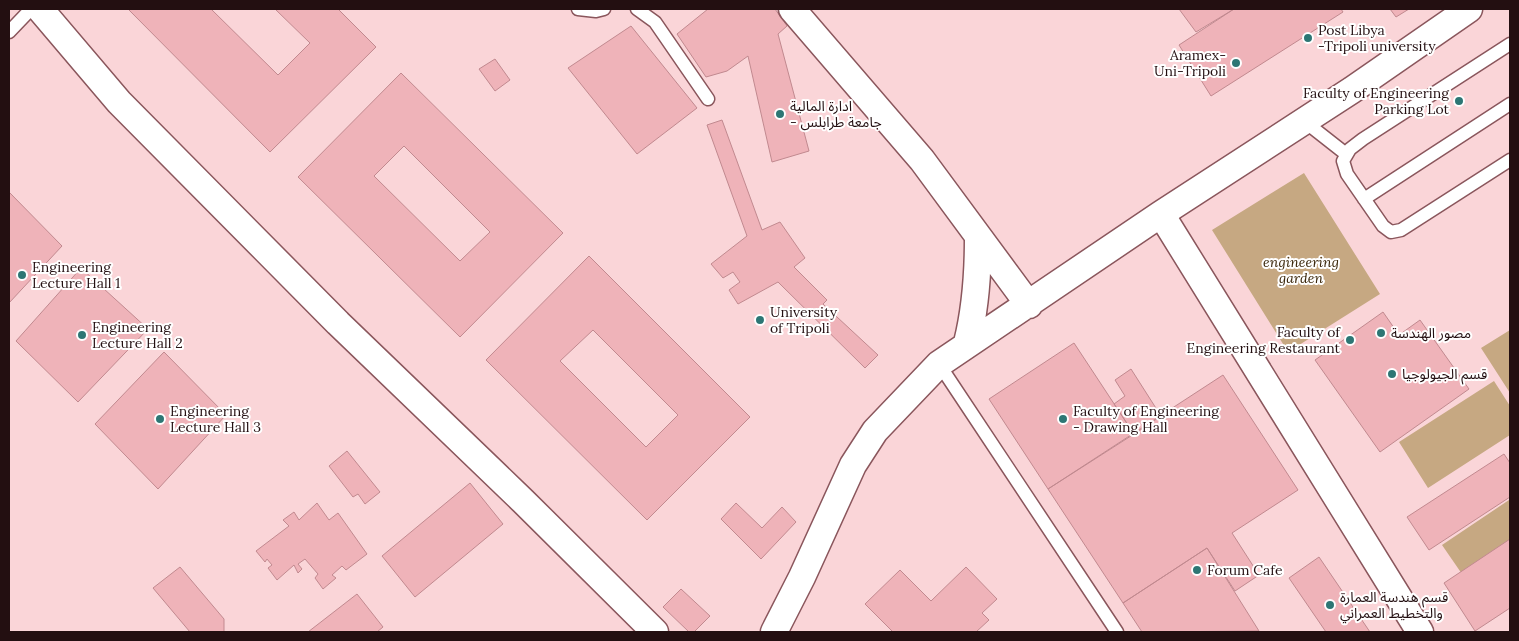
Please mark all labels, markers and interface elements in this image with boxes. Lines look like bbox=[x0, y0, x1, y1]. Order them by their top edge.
place label: Post Libya -Tripoli university bbox=[1318, 21, 1436, 55]
marker: Post Libya -Tripoli university bbox=[1302, 32, 1314, 44]
place label: Aramex- Uni-Tripoli bbox=[1154, 46, 1226, 80]
marker: Aramex- Uni-Tripoli bbox=[1230, 57, 1242, 69]
place label: Faculty of Engineering Parking Lot bbox=[1303, 84, 1450, 118]
marker: Faculty of Engineering Parking Lot bbox=[1453, 95, 1465, 107]
place label: ادارة المالية - جامعة طرابلس bbox=[790, 97, 882, 131]
marker: ادارة المالية - جامعة طرابلس bbox=[774, 108, 786, 120]
park label: engineering garden bbox=[1263, 253, 1339, 287]
place label: Engineering Lecture Hall 1 bbox=[32, 258, 120, 292]
marker: Engineering Lecture Hall 1 bbox=[16, 269, 28, 281]
place label: University of Tripoli bbox=[770, 303, 838, 337]
marker: University of Tripoli bbox=[754, 314, 766, 326]
place label: Engineering Lecture Hall 2 bbox=[92, 318, 183, 352]
place label: Faculty of Engineering Restaurant bbox=[1187, 323, 1341, 357]
place label: مصور الهندسة bbox=[1391, 324, 1471, 342]
marker: مصور الهندسة bbox=[1375, 327, 1387, 339]
marker: Engineering Lecture Hall 2 bbox=[76, 329, 88, 341]
marker: Faculty of Engineering Restaurant bbox=[1344, 334, 1356, 346]
place label: قسم الجيولوجيا bbox=[1402, 365, 1487, 385]
marker: قسم الجيولوجيا bbox=[1386, 368, 1398, 380]
place label: Engineering Lecture Hall 3 bbox=[170, 402, 261, 436]
place label: Faculty of Engineering - Drawing Hall bbox=[1073, 402, 1219, 436]
marker: Engineering Lecture Hall 3 bbox=[154, 413, 166, 425]
marker: Faculty of Engineering - Drawing Hall bbox=[1057, 413, 1069, 425]
place label: Forum Cafe bbox=[1207, 561, 1283, 579]
marker: Forum Cafe bbox=[1191, 564, 1203, 576]
place label: قسم هندسة العمارة والتخطيط العمراني bbox=[1340, 588, 1448, 624]
marker: قسم هندسة العمارة والتخطيط العمراني bbox=[1324, 599, 1336, 611]

